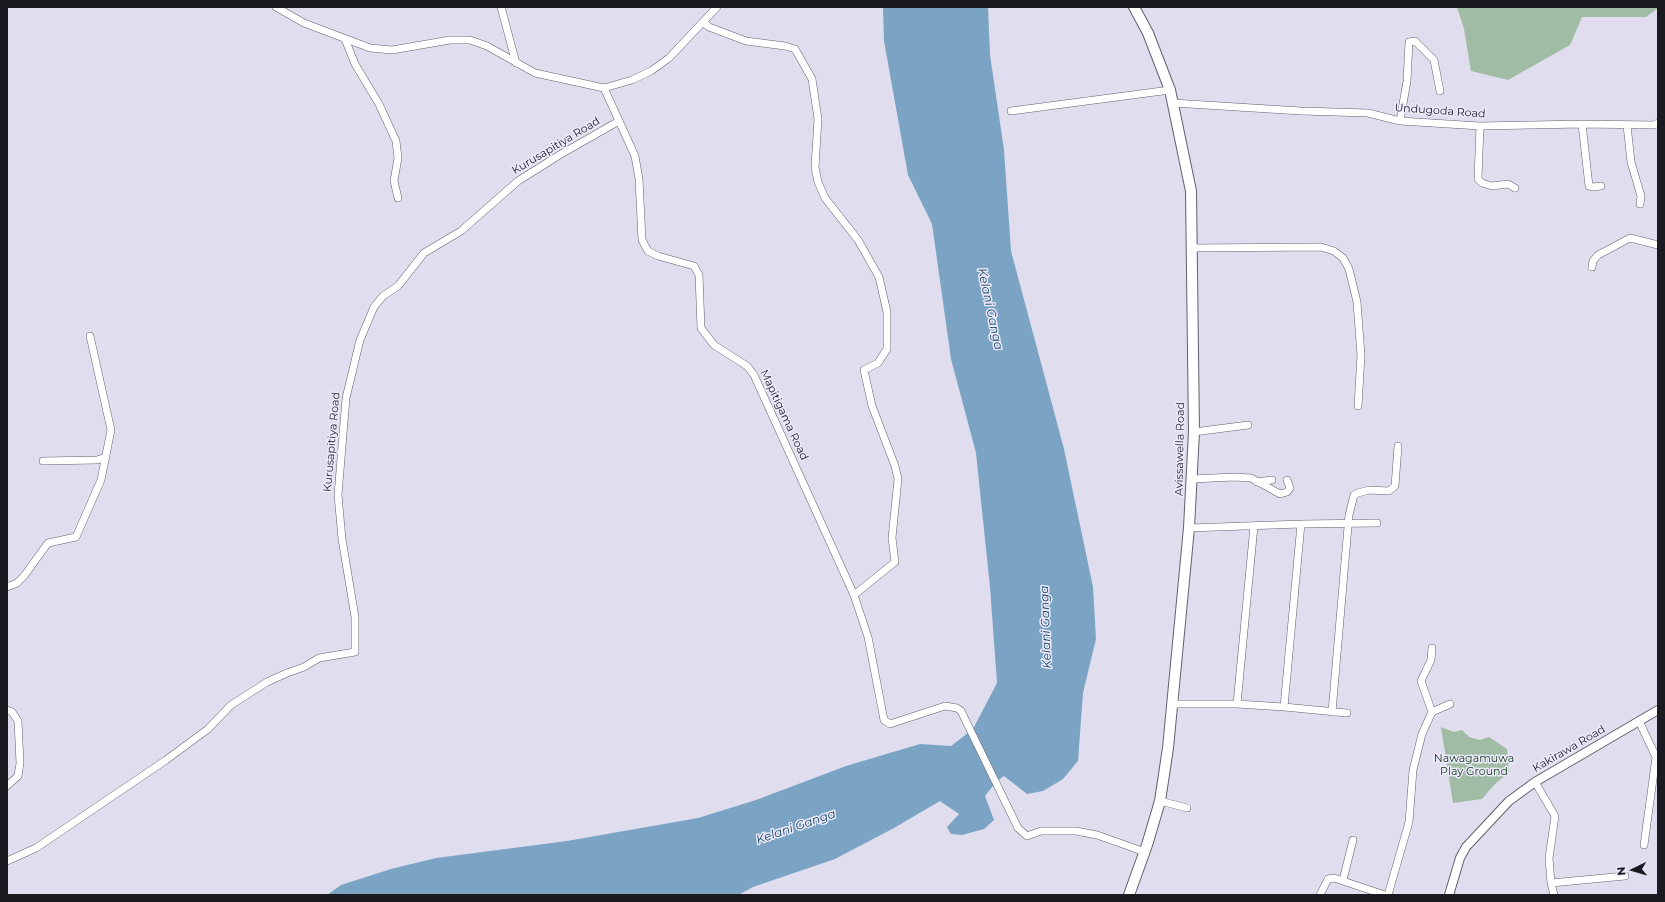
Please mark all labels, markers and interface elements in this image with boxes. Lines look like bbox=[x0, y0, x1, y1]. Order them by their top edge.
street label: Undugoda Road bbox=[1394, 101, 1486, 121]
street label: Kurusapitiya Road bbox=[510, 115, 602, 177]
water label: Kelani Ganga bbox=[974, 267, 1006, 351]
street label: Mapitigama Road bbox=[757, 368, 811, 462]
street label: Kurusapitiya Road bbox=[321, 391, 343, 493]
street label: Avissawella Road bbox=[1173, 402, 1187, 496]
water label: Kelani Ganga bbox=[1037, 585, 1055, 669]
street label: Kakirawa Road bbox=[1530, 723, 1608, 775]
park label: Nawagamuwa Play Ground bbox=[1434, 752, 1514, 778]
water label: Kelani Ganga bbox=[754, 807, 838, 847]
north arrow bbox=[1613, 850, 1653, 890]
text: N bbox=[1614, 866, 1628, 876]

